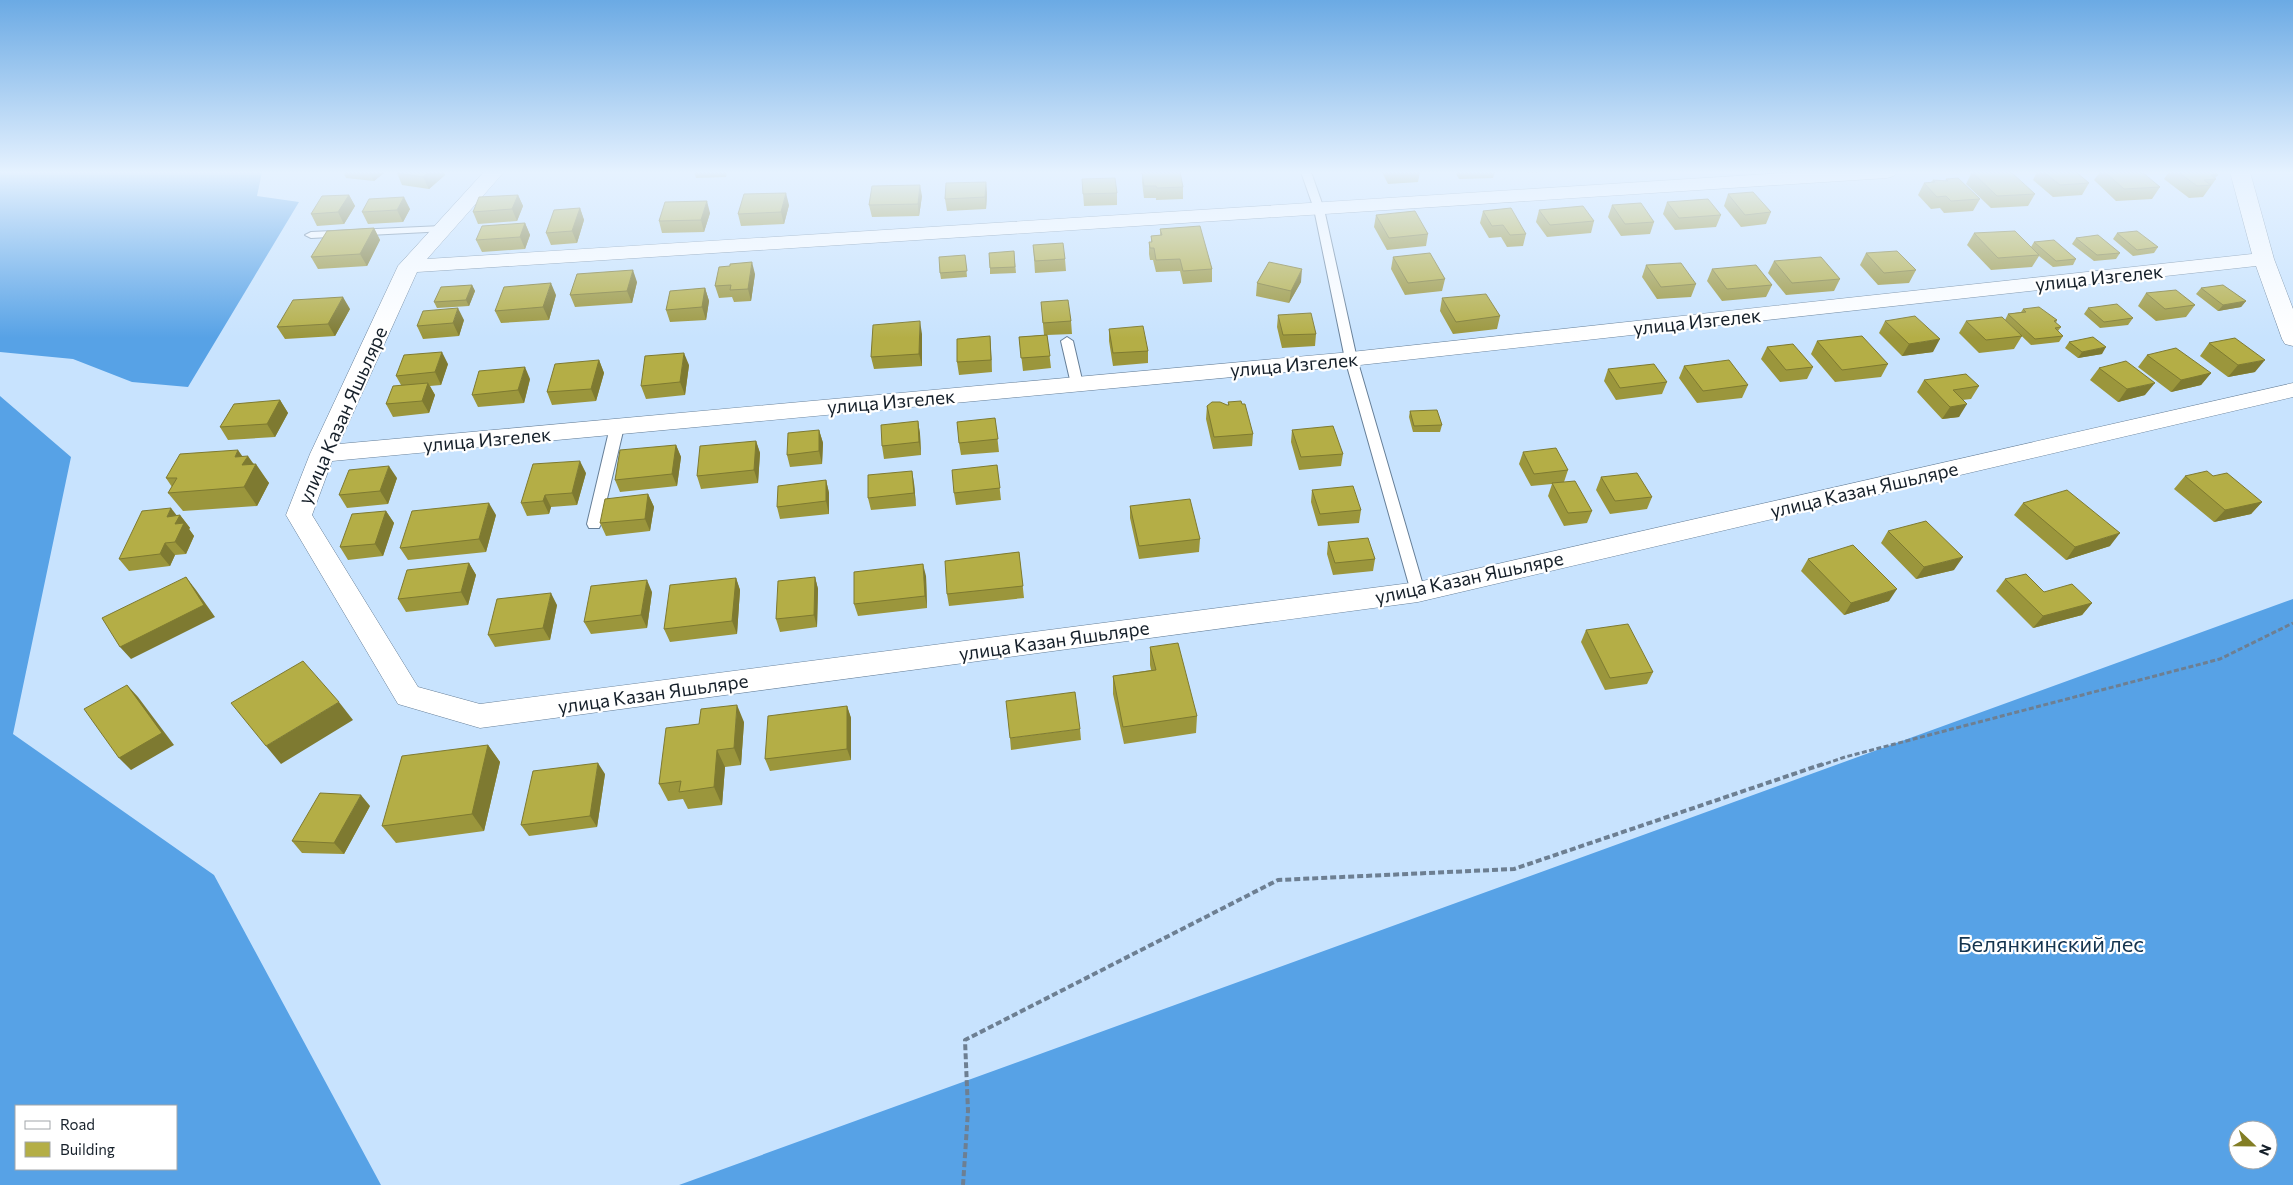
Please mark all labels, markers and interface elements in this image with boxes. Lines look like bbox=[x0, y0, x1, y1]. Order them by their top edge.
street label: улица Изгелек bbox=[2034, 259, 2164, 295]
street label: улица Изгелек bbox=[1632, 303, 1762, 339]
street label: улица Казан Яшьляре bbox=[292, 323, 392, 507]
street label: улица Изгелек bbox=[1229, 347, 1359, 381]
street label: улица Изгелек bbox=[826, 384, 956, 418]
street label: улица Изгелек bbox=[422, 422, 552, 456]
street label: улица Казан Яшьляре bbox=[1768, 456, 1960, 522]
street label: улица Казан Яшьляре bbox=[1373, 546, 1565, 608]
street label: улица Казан Яшьляре bbox=[957, 615, 1151, 665]
street label: улица Казан Яшьляре bbox=[556, 668, 750, 718]
park label: Белянкинский лес bbox=[1958, 930, 2144, 957]
legend bbox=[15, 1105, 178, 1170]
text: Road bbox=[60, 1115, 95, 1133]
north arrow bbox=[2228, 1120, 2278, 1170]
text: Building bbox=[60, 1140, 115, 1158]
text: N bbox=[2256, 1142, 2275, 1158]

